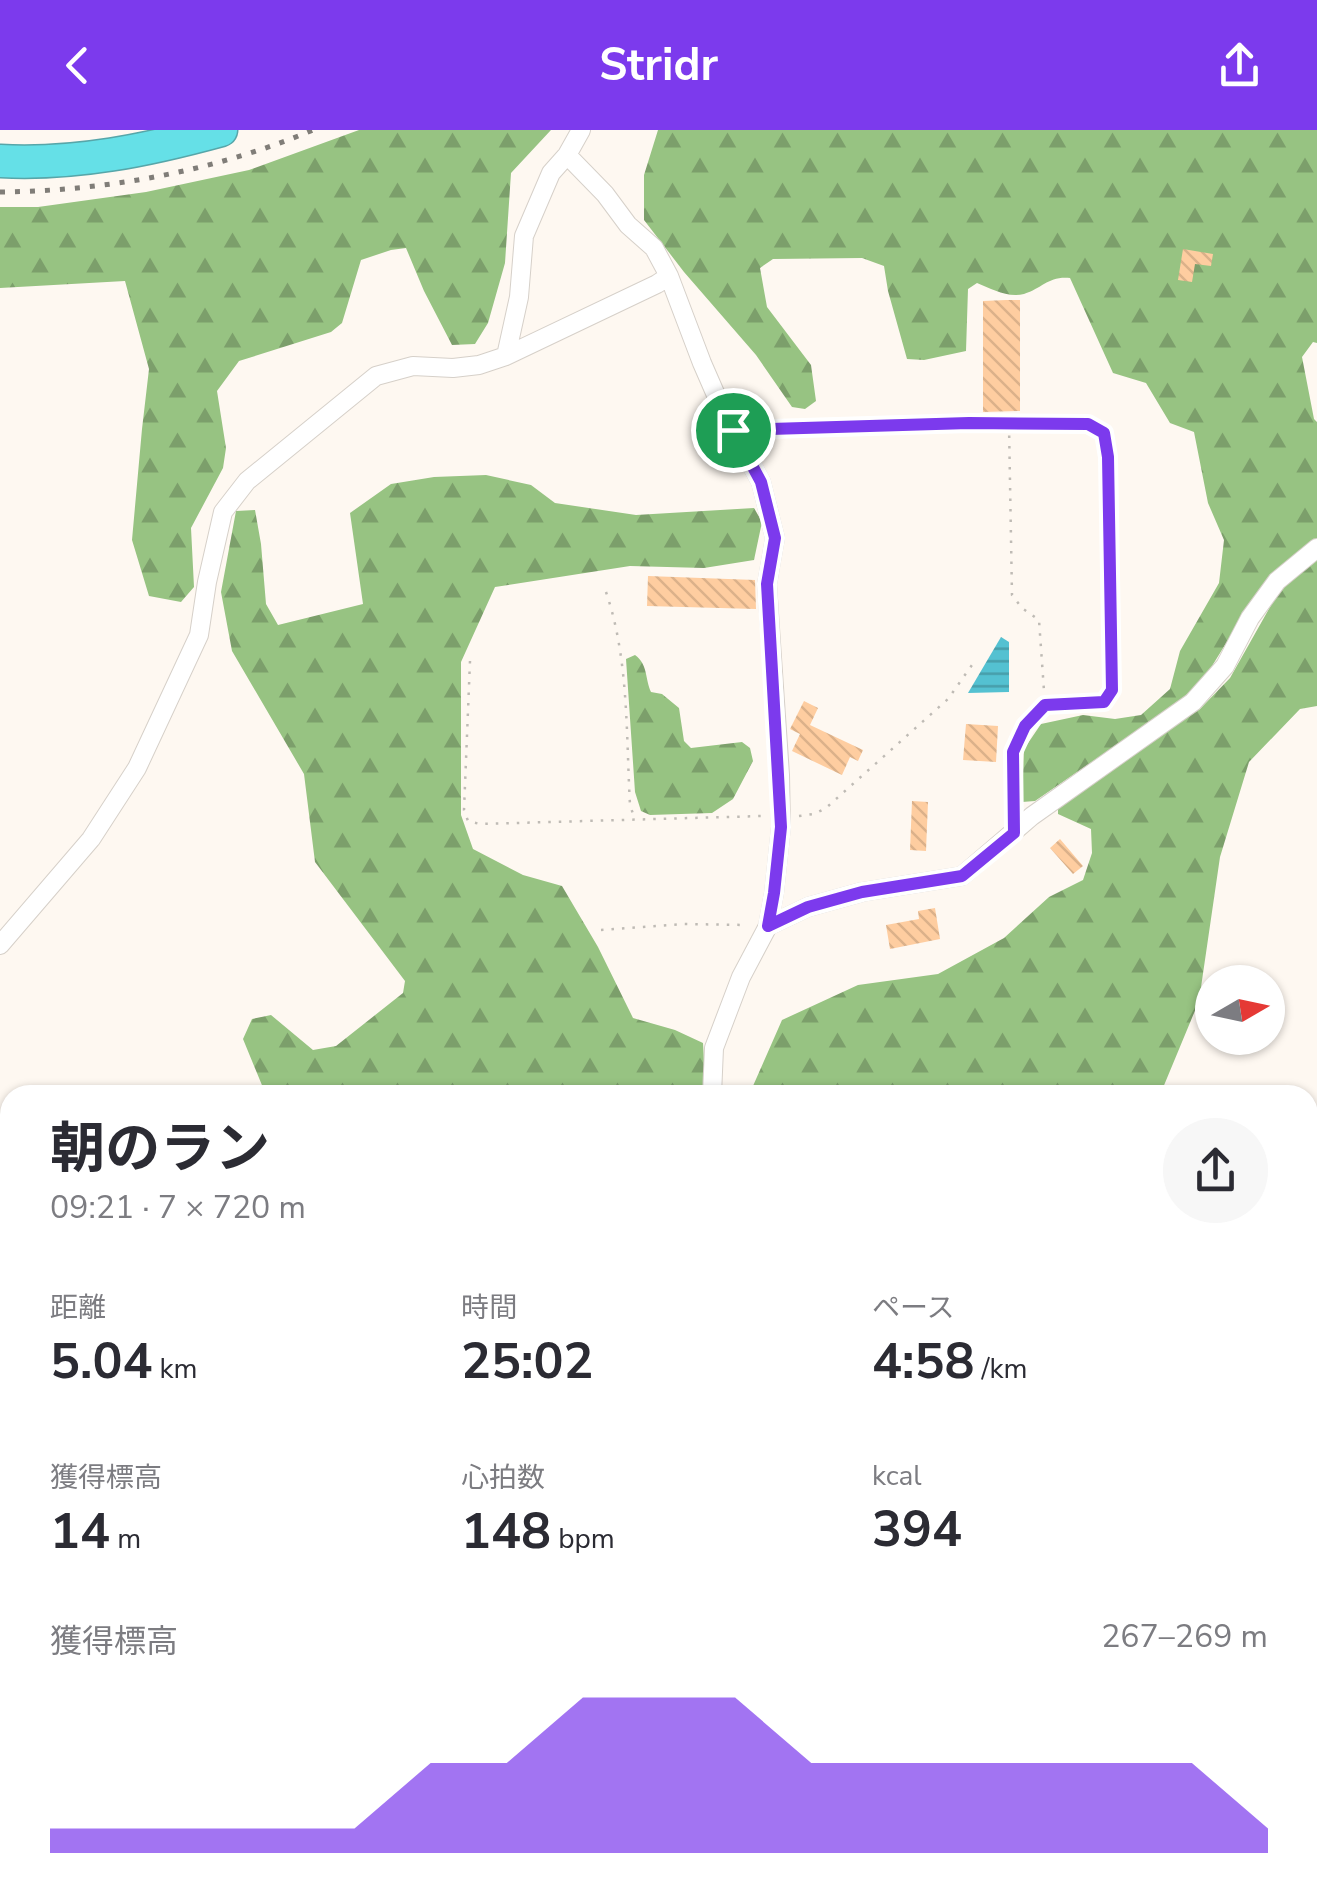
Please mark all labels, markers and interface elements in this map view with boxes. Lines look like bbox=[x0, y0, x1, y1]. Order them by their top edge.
text: Stridr bbox=[599, 35, 718, 96]
icon: back bbox=[50, 38, 105, 93]
icon: share bbox=[1212, 38, 1267, 93]
pin bbox=[691, 388, 776, 473]
icon: arrive bbox=[706, 403, 761, 458]
north arrow bbox=[1195, 965, 1285, 1055]
map controls bbox=[1195, 965, 1285, 1055]
text: 朝のラン bbox=[50, 1111, 270, 1186]
button: share bbox=[1163, 1118, 1268, 1223]
text: 09:21 · 7 × 720 m bbox=[50, 1186, 306, 1229]
text: 距離 bbox=[50, 1289, 106, 1327]
text: 時間 bbox=[461, 1289, 517, 1327]
text: ペース bbox=[872, 1289, 955, 1327]
text: 5.04 bbox=[50, 1327, 152, 1396]
text: 25:02 bbox=[461, 1327, 593, 1396]
text: 4:58 bbox=[872, 1327, 974, 1396]
text: km bbox=[152, 1350, 198, 1388]
text: /km bbox=[974, 1350, 1027, 1388]
text: kcal bbox=[872, 1457, 922, 1495]
text: 獲得標高 bbox=[50, 1459, 162, 1497]
text: 心拍数 bbox=[461, 1459, 545, 1497]
text: 394 bbox=[872, 1495, 962, 1564]
text: 14 bbox=[50, 1497, 110, 1566]
text: 148 bbox=[461, 1497, 551, 1566]
text: m bbox=[110, 1520, 141, 1558]
text: bpm bbox=[551, 1520, 615, 1558]
text: 267–269 m bbox=[1101, 1615, 1268, 1658]
text: 獲得標高 bbox=[50, 1620, 178, 1663]

